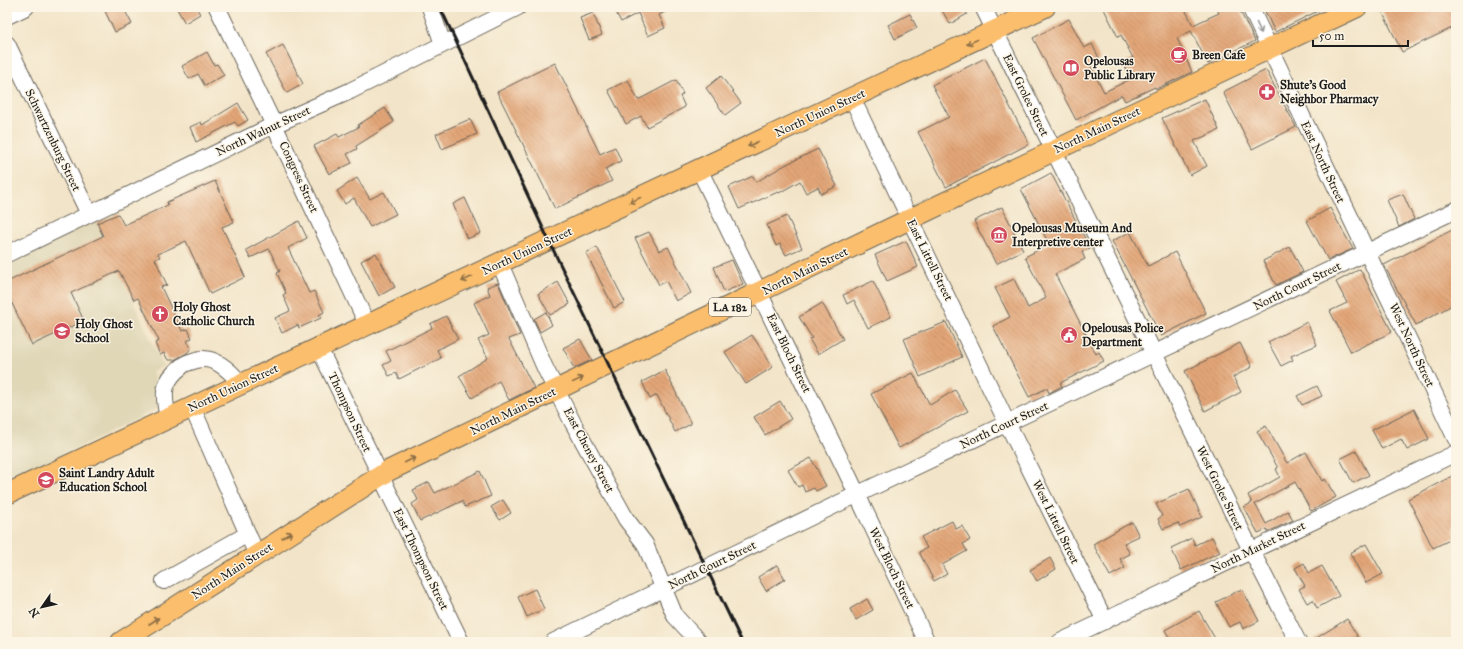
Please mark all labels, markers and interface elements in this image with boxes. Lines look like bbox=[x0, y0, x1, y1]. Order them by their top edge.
one-way arrow bbox=[1256, 21, 1263, 33]
scale bar bbox=[1313, 22, 1408, 48]
text: 50 m bbox=[1319, 29, 1344, 43]
one-way arrow bbox=[966, 39, 978, 46]
cafe icon: Breen Cafe bbox=[1169, 45, 1189, 65]
place label: Breen Cafe bbox=[1192, 48, 1246, 62]
street label: East Grolee Street bbox=[1000, 52, 1052, 139]
place label: Opelousas Public Library bbox=[1084, 54, 1156, 83]
library icon: Opelousas Public Library bbox=[1061, 58, 1081, 78]
place label: Shute's Good Neighbor Pharmacy bbox=[1280, 78, 1380, 107]
pharmacy icon: Shute's Good Neighbor Pharmacy bbox=[1257, 82, 1277, 102]
street label: North Union Street bbox=[773, 86, 868, 140]
street label: Schwartzenburg Street bbox=[21, 87, 84, 194]
street label: North Walnut Street bbox=[214, 103, 313, 159]
street label: North Main Street bbox=[1052, 104, 1143, 156]
street label: East North Street bbox=[1298, 119, 1348, 206]
street label: Congress Street bbox=[275, 139, 322, 216]
one-way arrow bbox=[747, 141, 759, 148]
one-way arrow bbox=[630, 197, 642, 204]
street label: East Littell Street bbox=[904, 217, 956, 304]
place label: Opelousas Museum And Interpretive center bbox=[1012, 221, 1133, 250]
street label: North Union Street bbox=[480, 224, 575, 278]
museum icon: Opelousas Museum And Interpretive center bbox=[989, 225, 1009, 245]
street label: North Main Street bbox=[760, 244, 851, 298]
street label: North Court Street bbox=[1251, 258, 1344, 313]
one-way arrow bbox=[461, 276, 473, 283]
road number: LA 182 bbox=[709, 298, 751, 316]
place label: Holy Ghost Catholic Church bbox=[173, 300, 255, 328]
street label: West North Street bbox=[1386, 301, 1438, 390]
church icon: Holy Ghost Catholic Church bbox=[150, 304, 170, 324]
street label: East Bloch Street bbox=[764, 311, 815, 396]
place label: Holy Ghost School bbox=[75, 317, 133, 345]
school or university icon: Holy Ghost School bbox=[52, 321, 72, 341]
place label: Opelousas Police Department bbox=[1082, 321, 1164, 350]
public building icon: Opelousas Police Department bbox=[1059, 325, 1079, 345]
street label: North Union Street bbox=[186, 361, 281, 415]
street label: Thompson Street bbox=[325, 370, 375, 455]
one-way arrow bbox=[571, 376, 583, 383]
street label: North Main Street bbox=[468, 384, 559, 438]
street label: North Court Street bbox=[958, 398, 1051, 452]
street label: East Cheney Street bbox=[561, 405, 618, 496]
street label: West Grolee Street bbox=[1194, 444, 1247, 533]
one-way arrow bbox=[404, 456, 416, 464]
place label: Saint Landry Adult Education School bbox=[59, 466, 155, 494]
school or university icon: Saint Landry Adult Education School bbox=[36, 470, 56, 490]
street label: West Littell Street bbox=[1030, 478, 1083, 567]
street label: East Thompson Street bbox=[390, 506, 452, 613]
street label: North Market Street bbox=[1209, 518, 1308, 576]
street label: West Bloch Street bbox=[866, 525, 918, 612]
one-way arrow bbox=[281, 531, 293, 539]
street label: North Court Street bbox=[666, 537, 759, 592]
street label: North Main Street bbox=[189, 539, 276, 602]
north arrow bbox=[22, 587, 62, 627]
text: N bbox=[26, 604, 42, 620]
one-way arrow bbox=[148, 617, 159, 625]

